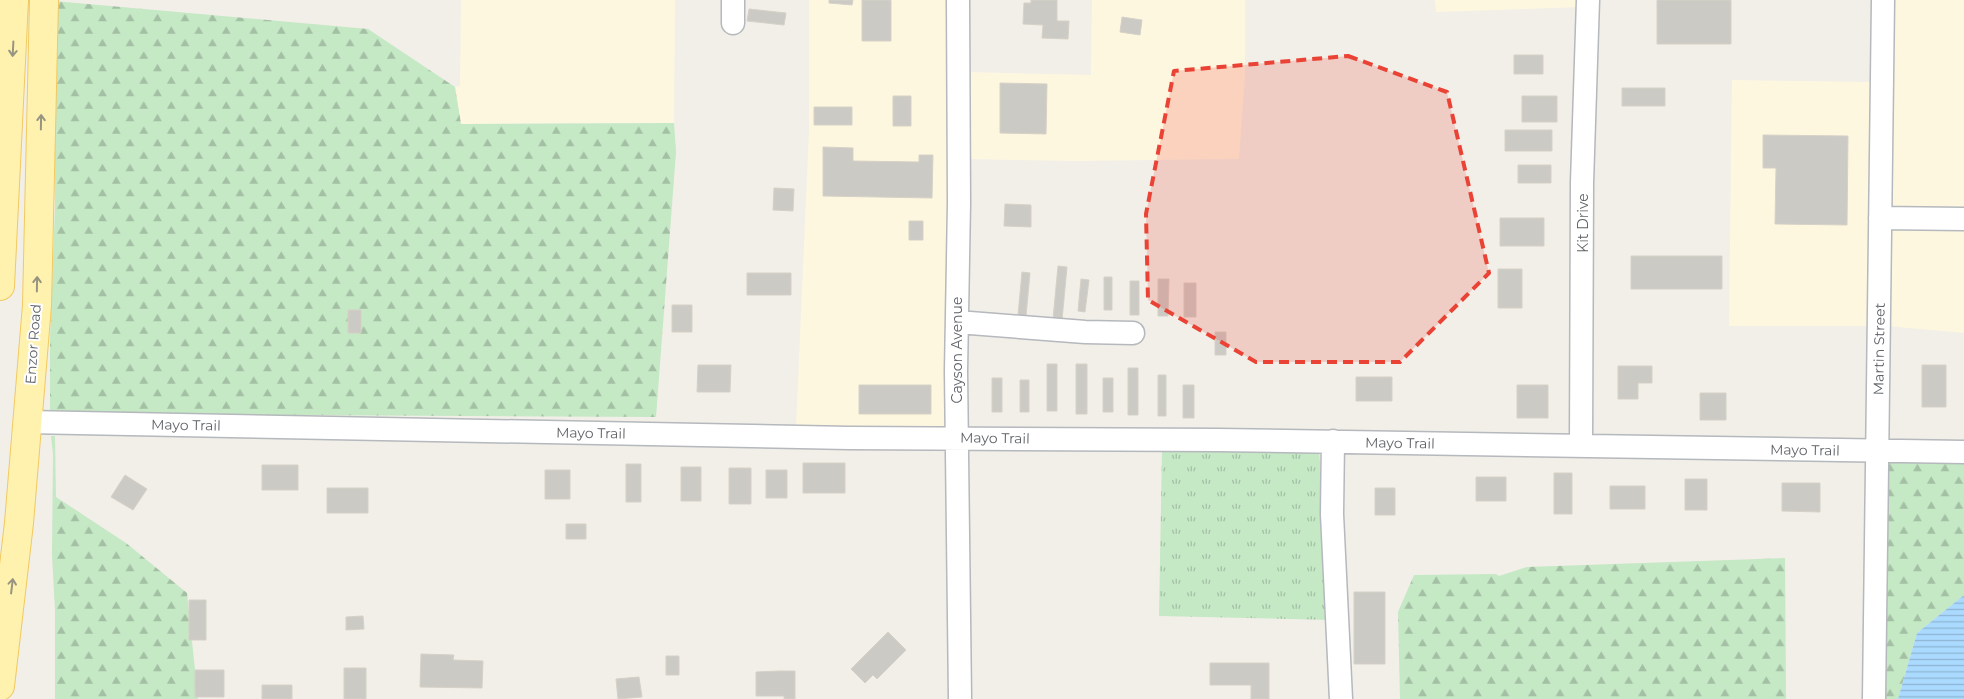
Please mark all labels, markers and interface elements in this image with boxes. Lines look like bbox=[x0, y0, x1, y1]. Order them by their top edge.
one-way arrow bbox=[8, 40, 17, 56]
one-way arrow bbox=[36, 114, 46, 130]
street label: Kit Drive bbox=[1574, 193, 1592, 253]
one-way arrow bbox=[32, 277, 42, 293]
street label: Cayson Avenue bbox=[948, 297, 966, 403]
street label: Martin Street bbox=[1869, 302, 1889, 395]
street label: Enzor Road bbox=[21, 303, 45, 385]
street label: Mayo Trail bbox=[151, 415, 221, 435]
street label: Mayo Trail bbox=[556, 423, 626, 443]
street label: Mayo Trail bbox=[960, 428, 1030, 448]
street label: Mayo Trail bbox=[1365, 433, 1435, 453]
street label: Mayo Trail bbox=[1770, 440, 1840, 460]
one-way arrow bbox=[7, 578, 17, 594]

